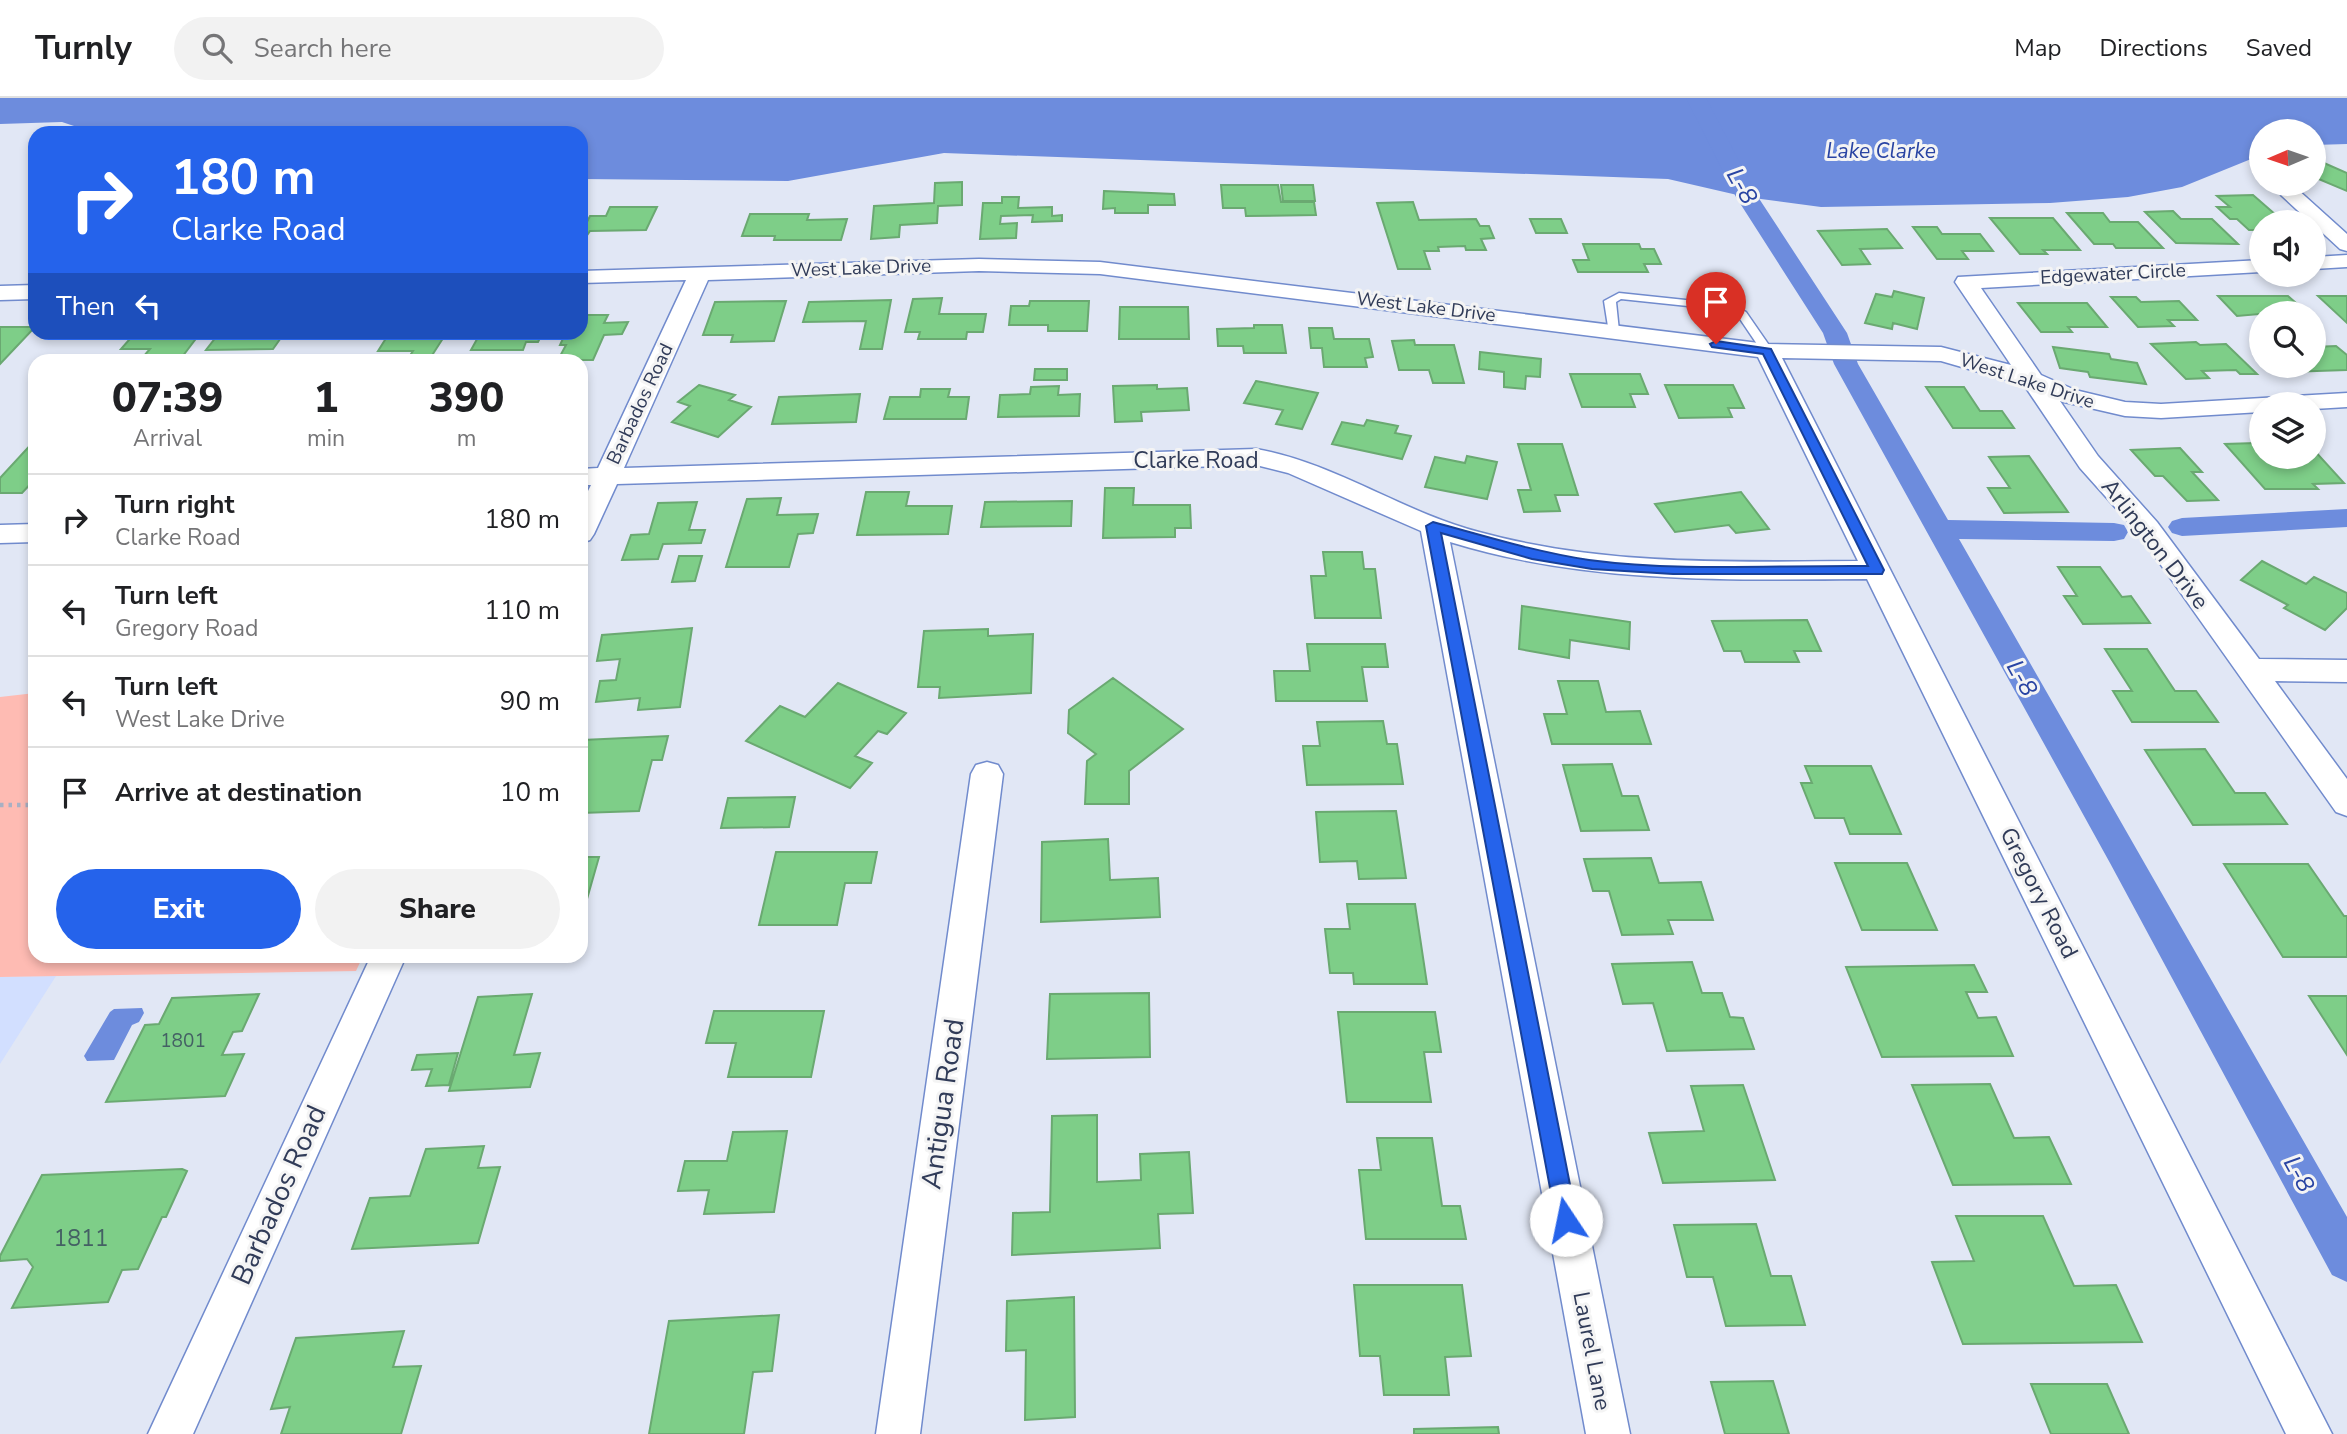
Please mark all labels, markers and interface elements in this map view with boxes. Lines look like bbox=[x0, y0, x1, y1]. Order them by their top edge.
search box bbox=[174, 17, 664, 80]
text: Turnly bbox=[35, 26, 132, 71]
icon: search bbox=[198, 29, 236, 67]
text: Search here bbox=[254, 31, 392, 66]
text: Map bbox=[2014, 32, 2061, 64]
text: Directions bbox=[2099, 32, 2208, 64]
text: Saved bbox=[2246, 32, 2312, 64]
north arrow bbox=[2249, 119, 2326, 196]
map controls bbox=[2249, 119, 2326, 469]
water label: Lake Clarke bbox=[1826, 137, 1936, 165]
text: 180 m bbox=[171, 144, 315, 211]
icon: right bbox=[56, 154, 147, 245]
water label: L-8 bbox=[1719, 162, 1765, 210]
text: Clarke Road bbox=[171, 208, 346, 251]
button: sound bbox=[2249, 210, 2326, 287]
street label: West Lake Drive bbox=[790, 253, 932, 283]
street label: Edgewater Circle bbox=[2040, 257, 2186, 291]
pin bbox=[1686, 272, 1746, 344]
icon: arrive bbox=[1697, 283, 1735, 321]
street label: West Lake Drive bbox=[1355, 286, 1497, 328]
icon: left bbox=[129, 287, 167, 325]
text: Then bbox=[56, 289, 115, 324]
button: search bbox=[2249, 301, 2326, 378]
street label: Barbados Road bbox=[601, 339, 679, 469]
street label: West Lake Drive bbox=[1956, 347, 2098, 415]
text: 07:39 bbox=[112, 370, 223, 427]
text: 1 bbox=[313, 370, 339, 427]
text: 390 bbox=[429, 370, 504, 427]
button: layers bbox=[2249, 392, 2326, 469]
text: Arrival bbox=[133, 423, 202, 454]
text: min bbox=[307, 423, 345, 454]
text: m bbox=[457, 423, 476, 454]
street label: Clarke Road bbox=[1133, 445, 1259, 476]
street label: Arlington Drive bbox=[2094, 472, 2216, 616]
text: Turn right bbox=[115, 487, 234, 522]
icon: right bbox=[56, 501, 94, 539]
text: 180 m bbox=[484, 502, 560, 537]
text: Clarke Road bbox=[115, 522, 241, 553]
text: Turn left bbox=[115, 578, 218, 613]
icon: left bbox=[56, 592, 94, 630]
text: 110 m bbox=[484, 593, 560, 628]
text: Gregory Road bbox=[115, 613, 258, 644]
water label: L-8 bbox=[1999, 654, 2045, 702]
text: Turn left bbox=[115, 669, 218, 704]
icon: left bbox=[56, 683, 94, 721]
text: 90 m bbox=[500, 684, 560, 719]
text: West Lake Drive bbox=[115, 704, 285, 735]
icon: arrive bbox=[56, 774, 94, 812]
text: Arrive at destination bbox=[115, 775, 362, 810]
text: 10 m bbox=[500, 775, 560, 810]
street label: Gregory Road bbox=[1993, 822, 2085, 964]
button: Exit bbox=[56, 869, 301, 949]
button: Share bbox=[315, 869, 560, 949]
street label: Antigua Road bbox=[912, 1016, 974, 1192]
house number: 1801 bbox=[160, 1028, 206, 1054]
street label: Barbados Road bbox=[222, 1099, 336, 1291]
water label: L-8 bbox=[2276, 1150, 2322, 1198]
position arrow bbox=[1529, 1183, 1603, 1257]
house number: 1811 bbox=[53, 1223, 109, 1254]
street label: Laurel Lane bbox=[1565, 1289, 1619, 1413]

